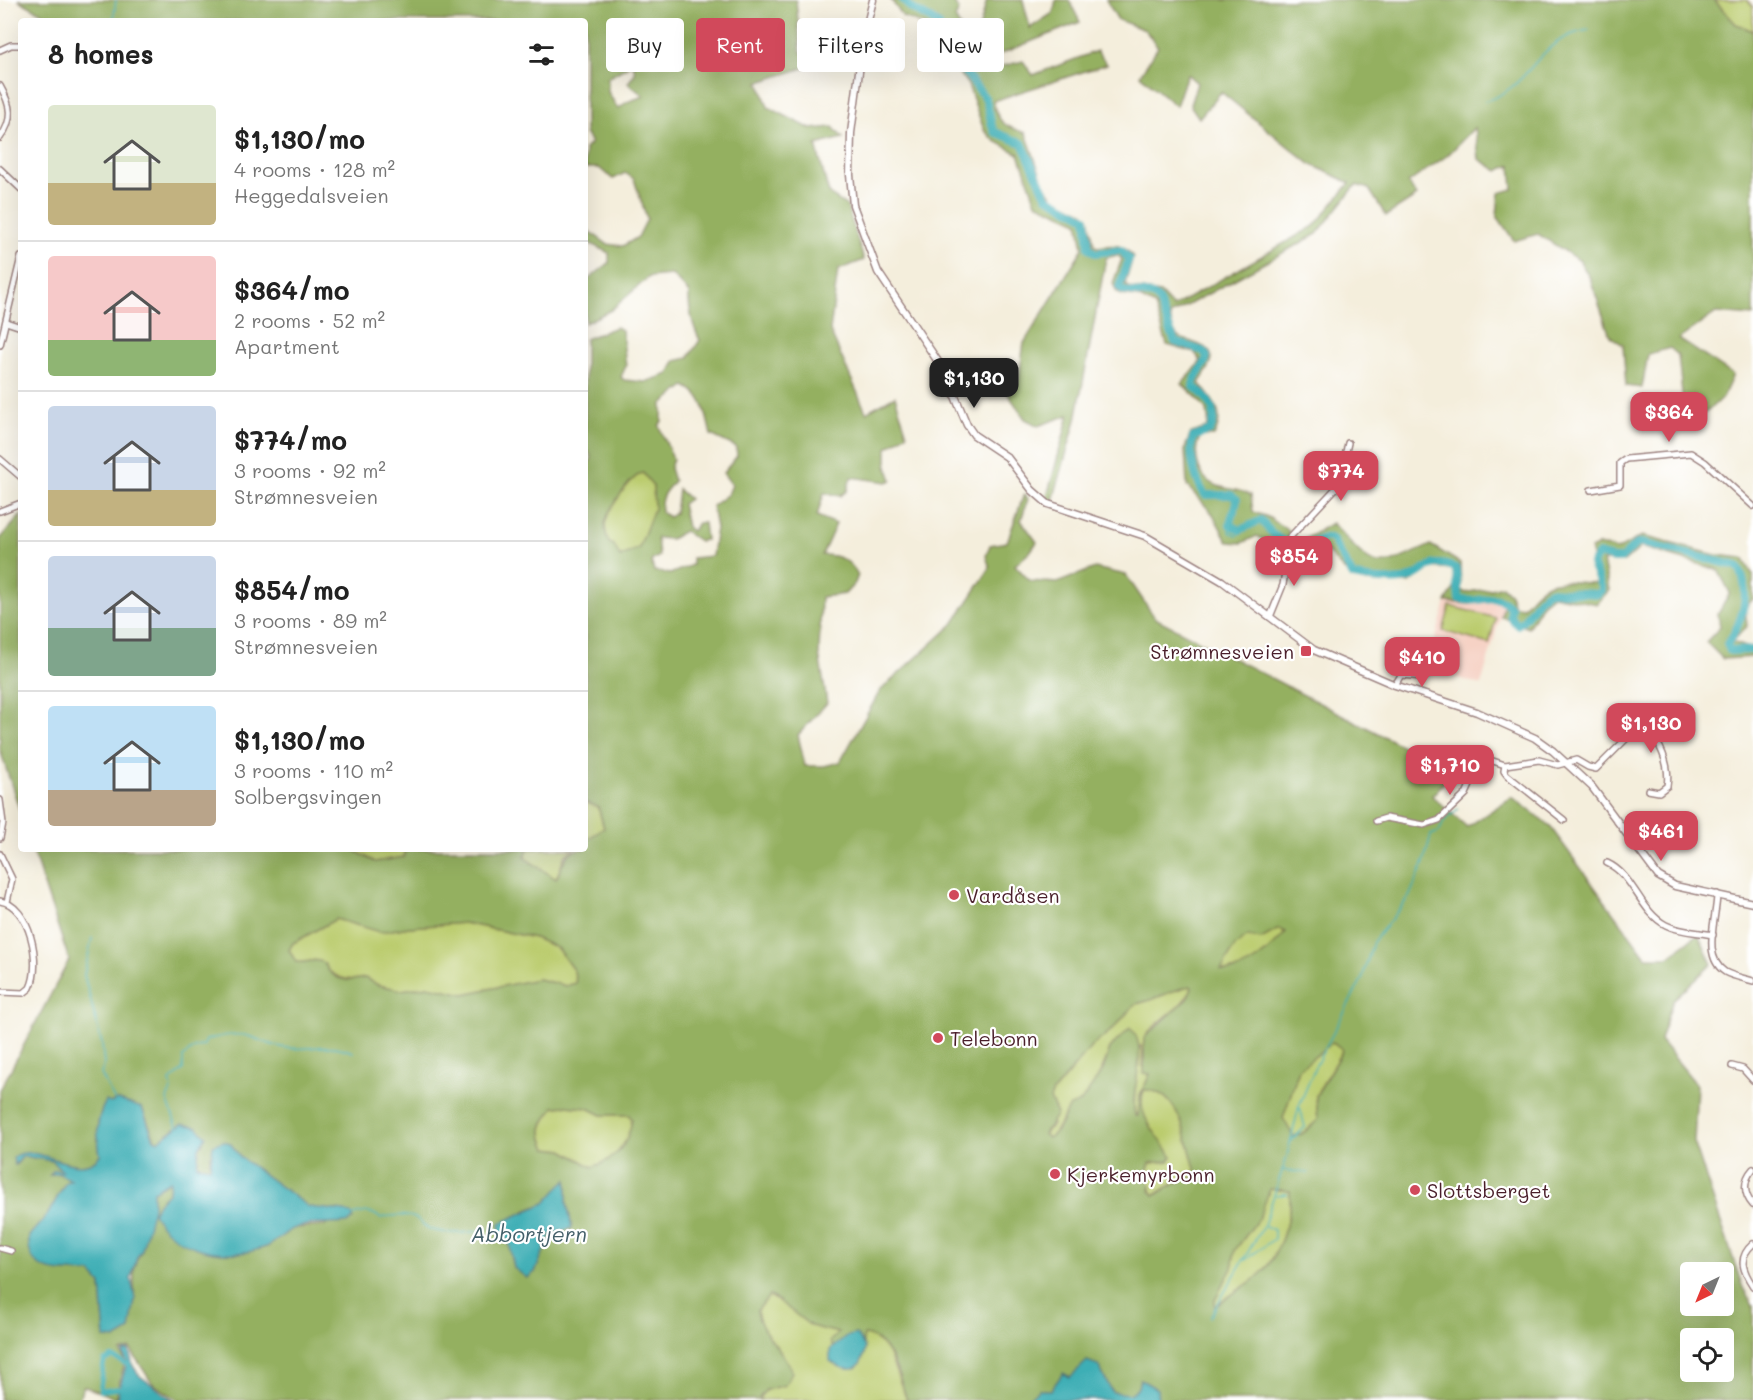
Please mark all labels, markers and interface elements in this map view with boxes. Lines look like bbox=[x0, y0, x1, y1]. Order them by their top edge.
chip: Buy bbox=[606, 18, 684, 72]
chip: Rent bbox=[696, 18, 785, 72]
chip: Filters bbox=[797, 18, 905, 72]
chip: New bbox=[917, 18, 1004, 72]
text: 8 homes bbox=[48, 37, 154, 71]
icon: filters bbox=[525, 38, 558, 71]
text: $1,130/mo bbox=[234, 122, 365, 156]
icon: home bbox=[96, 129, 168, 201]
text: 4 rooms · 128 m² bbox=[234, 156, 395, 182]
text: Heggedalsveien bbox=[234, 182, 389, 208]
text: $364/mo bbox=[234, 273, 350, 307]
icon: home bbox=[96, 280, 168, 352]
text: 2 rooms · 52 m² bbox=[234, 307, 385, 333]
text: Apartment bbox=[234, 333, 340, 359]
pin: $1,130 bbox=[925, 358, 1023, 409]
text: $1,130 bbox=[943, 364, 1005, 390]
pin: $364 bbox=[1633, 392, 1705, 443]
text: $364 bbox=[1644, 398, 1694, 424]
text: $774/mo bbox=[234, 423, 347, 457]
icon: home bbox=[96, 430, 168, 502]
pin: $774 bbox=[1305, 451, 1377, 502]
text: 3 rooms · 92 m² bbox=[234, 457, 386, 483]
text: $774 bbox=[1317, 457, 1365, 483]
text: Strømnesveien bbox=[234, 483, 378, 509]
pin: $854 bbox=[1258, 536, 1330, 587]
text: $854 bbox=[1269, 542, 1319, 568]
text: $854/mo bbox=[234, 573, 349, 607]
icon: home bbox=[96, 580, 168, 652]
text: 3 rooms · 89 m² bbox=[234, 607, 387, 633]
text: Strømnesveien bbox=[234, 633, 378, 659]
pin: $410 bbox=[1386, 637, 1458, 688]
place label: Strømnesveien bbox=[1150, 638, 1294, 664]
text: $410 bbox=[1399, 643, 1445, 669]
marker: Strømnesveien bbox=[1299, 644, 1313, 658]
pin: $1,130 bbox=[1602, 703, 1700, 754]
text: $1,130 bbox=[1620, 709, 1682, 735]
text: $1,130/mo bbox=[234, 723, 365, 757]
icon: home bbox=[96, 730, 168, 802]
pin: $1,710 bbox=[1401, 745, 1499, 796]
text: $1,710 bbox=[1420, 751, 1480, 777]
text: 3 rooms · 110 m² bbox=[234, 757, 393, 783]
text: Solbergsvingen bbox=[234, 783, 381, 809]
pin: $461 bbox=[1625, 811, 1697, 862]
text: $461 bbox=[1638, 817, 1684, 843]
place label: Vardåsen bbox=[966, 882, 1060, 908]
marker: Vardåsen bbox=[947, 888, 961, 902]
place label: Telebonn bbox=[950, 1025, 1038, 1051]
marker: Telebonn bbox=[931, 1031, 945, 1045]
place label: Kjerkemyrbonn bbox=[1067, 1161, 1214, 1187]
marker: Kjerkemyrbonn bbox=[1048, 1167, 1062, 1181]
place label: Slottsberget bbox=[1427, 1177, 1550, 1203]
marker: Slottsberget bbox=[1408, 1183, 1422, 1197]
water label: Abbortjern bbox=[471, 1220, 587, 1247]
north arrow bbox=[1680, 1262, 1734, 1316]
map controls bbox=[1680, 1262, 1734, 1382]
button: locate bbox=[1680, 1328, 1734, 1382]

